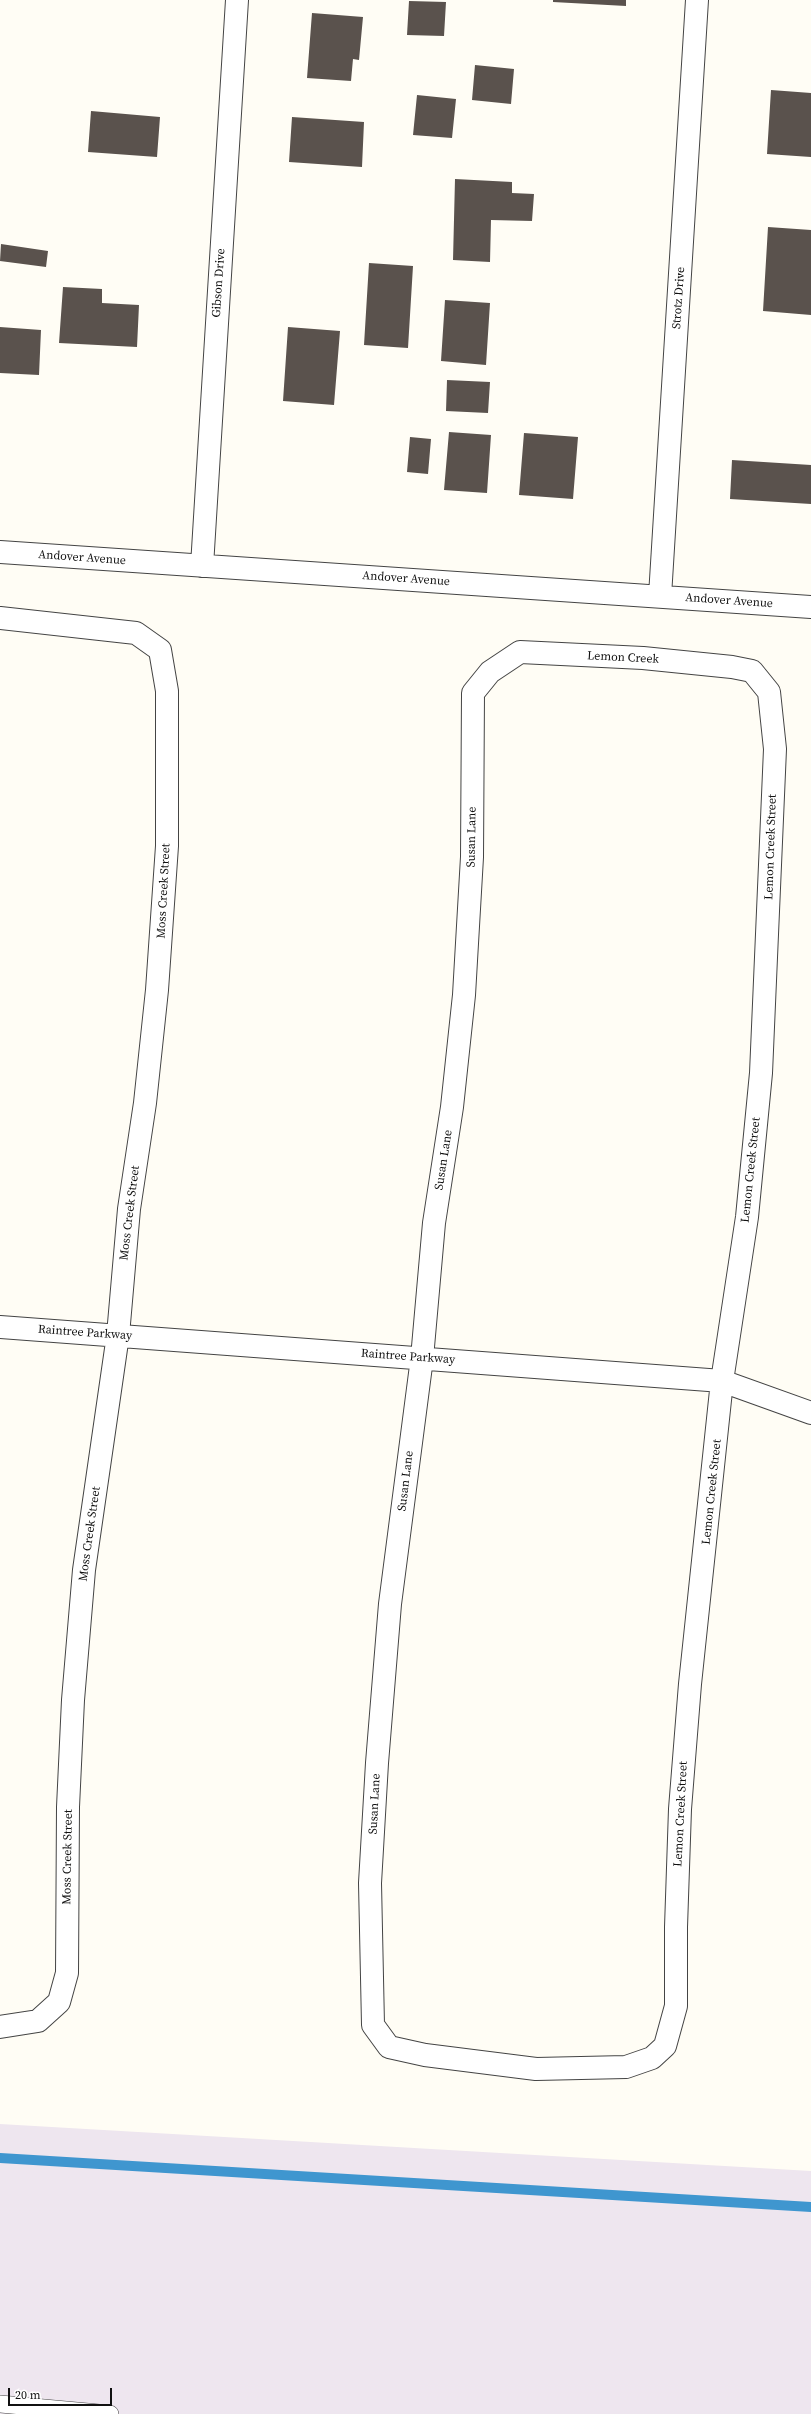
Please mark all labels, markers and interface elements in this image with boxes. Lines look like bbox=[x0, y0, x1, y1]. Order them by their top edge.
street label: Gibson Drive bbox=[209, 248, 229, 318]
street label: Strotz Drive bbox=[670, 266, 688, 330]
street label: Andover Avenue bbox=[38, 548, 126, 568]
street label: Andover Avenue bbox=[362, 569, 450, 589]
street label: Andover Avenue bbox=[685, 591, 773, 611]
street label: Lemon Creek bbox=[587, 649, 659, 667]
street label: Lemon Creek Street bbox=[762, 794, 780, 900]
street label: Susan Lane bbox=[464, 806, 480, 868]
street label: Moss Creek Street bbox=[154, 843, 174, 939]
street label: Lemon Creek Street bbox=[738, 1117, 764, 1223]
street label: Susan Lane bbox=[432, 1129, 456, 1191]
street label: Moss Creek Street bbox=[117, 1165, 143, 1261]
street label: Raintree Parkway bbox=[37, 1323, 133, 1343]
street label: Raintree Parkway bbox=[360, 1347, 456, 1367]
street label: Lemon Creek Street bbox=[699, 1439, 725, 1545]
street label: Susan Lane bbox=[395, 1450, 417, 1512]
street label: Moss Creek Street bbox=[76, 1486, 104, 1582]
street label: Lemon Creek Street bbox=[671, 1761, 691, 1867]
street label: Susan Lane bbox=[366, 1773, 384, 1835]
street label: Moss Creek Street bbox=[60, 1809, 76, 1905]
scale bar bbox=[10, 2380, 114, 2406]
text: 20 m bbox=[15, 2387, 41, 2403]

